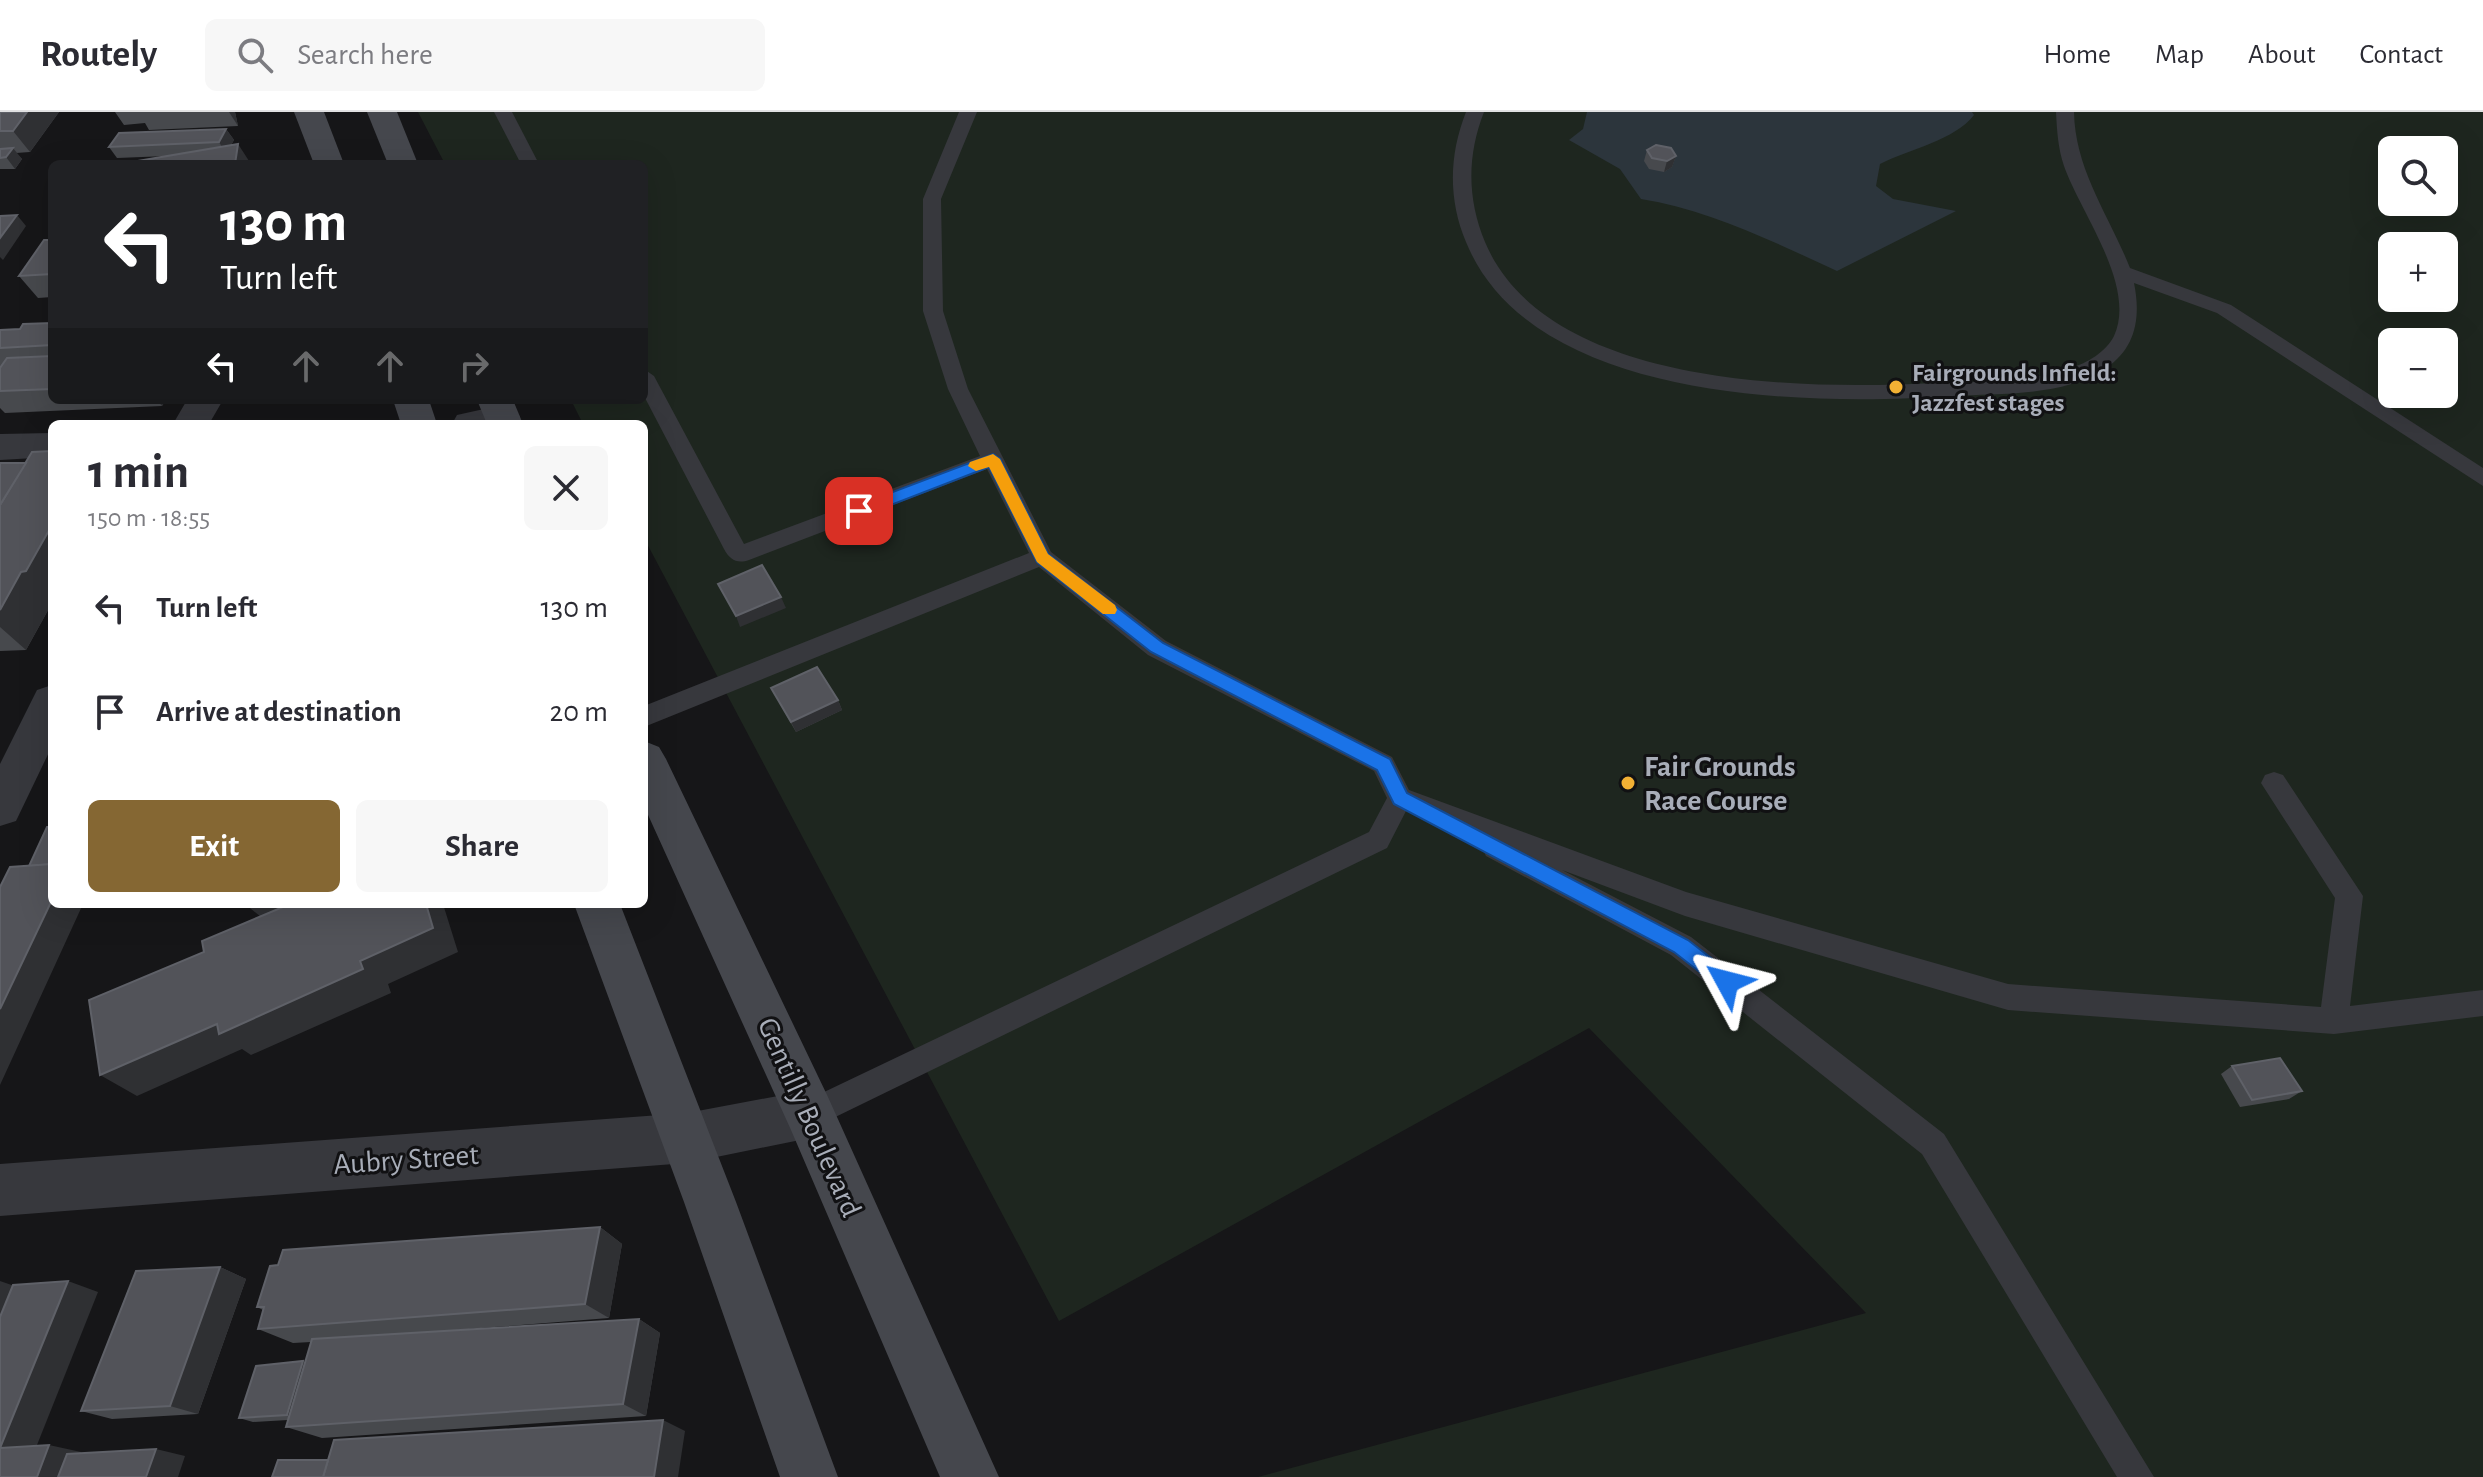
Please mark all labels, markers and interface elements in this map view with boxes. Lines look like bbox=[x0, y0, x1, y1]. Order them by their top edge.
search box bbox=[205, 19, 765, 91]
icon: search bbox=[233, 33, 277, 77]
text: Routely bbox=[40, 36, 157, 74]
text: Search here bbox=[297, 40, 433, 70]
text: Home bbox=[2044, 41, 2111, 69]
text: Map bbox=[2155, 41, 2204, 69]
text: About bbox=[2248, 41, 2316, 69]
text: Contact bbox=[2360, 41, 2443, 69]
map controls bbox=[2378, 136, 2458, 408]
button: search bbox=[2378, 136, 2458, 216]
icon: left bbox=[88, 192, 192, 296]
text: 130 m bbox=[220, 195, 347, 251]
button: + bbox=[2378, 232, 2458, 312]
text: Turn left bbox=[220, 260, 337, 296]
button: − bbox=[2378, 328, 2458, 408]
icon: left bbox=[200, 344, 244, 388]
icon: ahead bbox=[284, 344, 328, 388]
icon: ahead bbox=[368, 344, 412, 388]
icon: right bbox=[452, 344, 496, 388]
place label: Fairgrounds Infield: Jazzfest stages bbox=[1912, 360, 2116, 416]
marker: Fairgrounds Infield: Jazzfest stages bbox=[1887, 378, 1905, 396]
button: close bbox=[524, 446, 608, 530]
text: 1 min bbox=[88, 449, 189, 497]
pin bbox=[825, 477, 893, 545]
icon: arrive bbox=[837, 489, 881, 533]
text: 150 m · 18:55 bbox=[88, 505, 210, 531]
icon: left bbox=[88, 586, 132, 630]
text: Turn left bbox=[156, 593, 257, 623]
text: 130 m bbox=[541, 593, 608, 623]
icon: arrive bbox=[88, 690, 132, 734]
text: Arrive at destination bbox=[156, 697, 402, 727]
text: 20 m bbox=[550, 697, 608, 727]
place label: Fair Grounds Race Course bbox=[1644, 752, 1795, 816]
marker: Fair Grounds Race Course bbox=[1619, 774, 1637, 792]
button: Exit bbox=[88, 800, 340, 892]
button: Share bbox=[356, 800, 608, 892]
position arrow bbox=[1685, 940, 1769, 1024]
street label: Gentilly Boulevard bbox=[752, 1013, 866, 1221]
street label: Aubry Street bbox=[332, 1140, 480, 1180]

